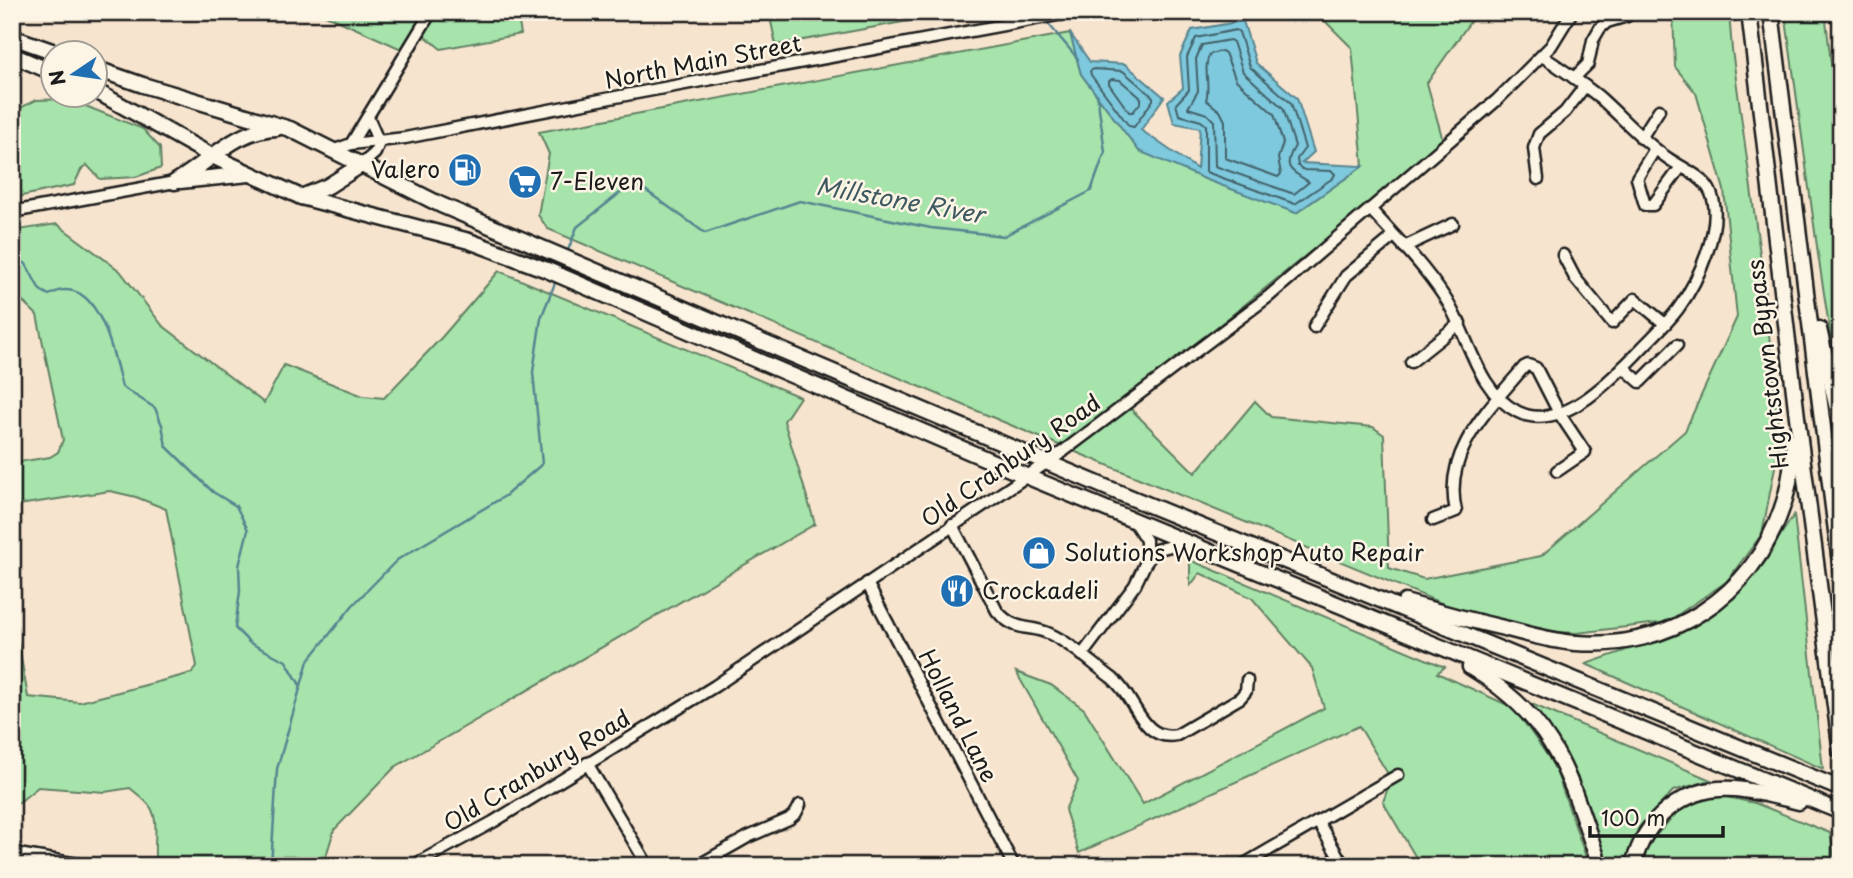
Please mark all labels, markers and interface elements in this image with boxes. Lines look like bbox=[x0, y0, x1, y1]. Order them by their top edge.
street label: North Main Street bbox=[601, 24, 804, 97]
north arrow bbox=[38, 38, 108, 108]
text: N bbox=[41, 68, 72, 89]
place label: Valero bbox=[371, 151, 440, 186]
fuel station icon: Valero bbox=[446, 151, 484, 189]
supermarket icon: 7-Eleven bbox=[506, 163, 544, 201]
place label: 7-Eleven bbox=[550, 163, 644, 198]
water label: Millstone River bbox=[814, 167, 991, 232]
street label: Hightstown Bypass bbox=[1736, 257, 1797, 471]
street label: Old Cranbury Road bbox=[913, 384, 1107, 535]
shop icon: Solutions Workshop Auto Repair bbox=[1020, 534, 1058, 572]
place label: Solutions Workshop Auto Repair bbox=[1064, 534, 1424, 569]
restaurant icon: Crockadeli bbox=[938, 572, 976, 610]
place label: Crockadeli bbox=[982, 572, 1099, 607]
street label: Holland Lane bbox=[911, 643, 1008, 788]
street label: Old Cranbury Road bbox=[436, 700, 636, 839]
scale bar bbox=[1590, 794, 1724, 838]
text: 100 m bbox=[1601, 801, 1665, 833]

